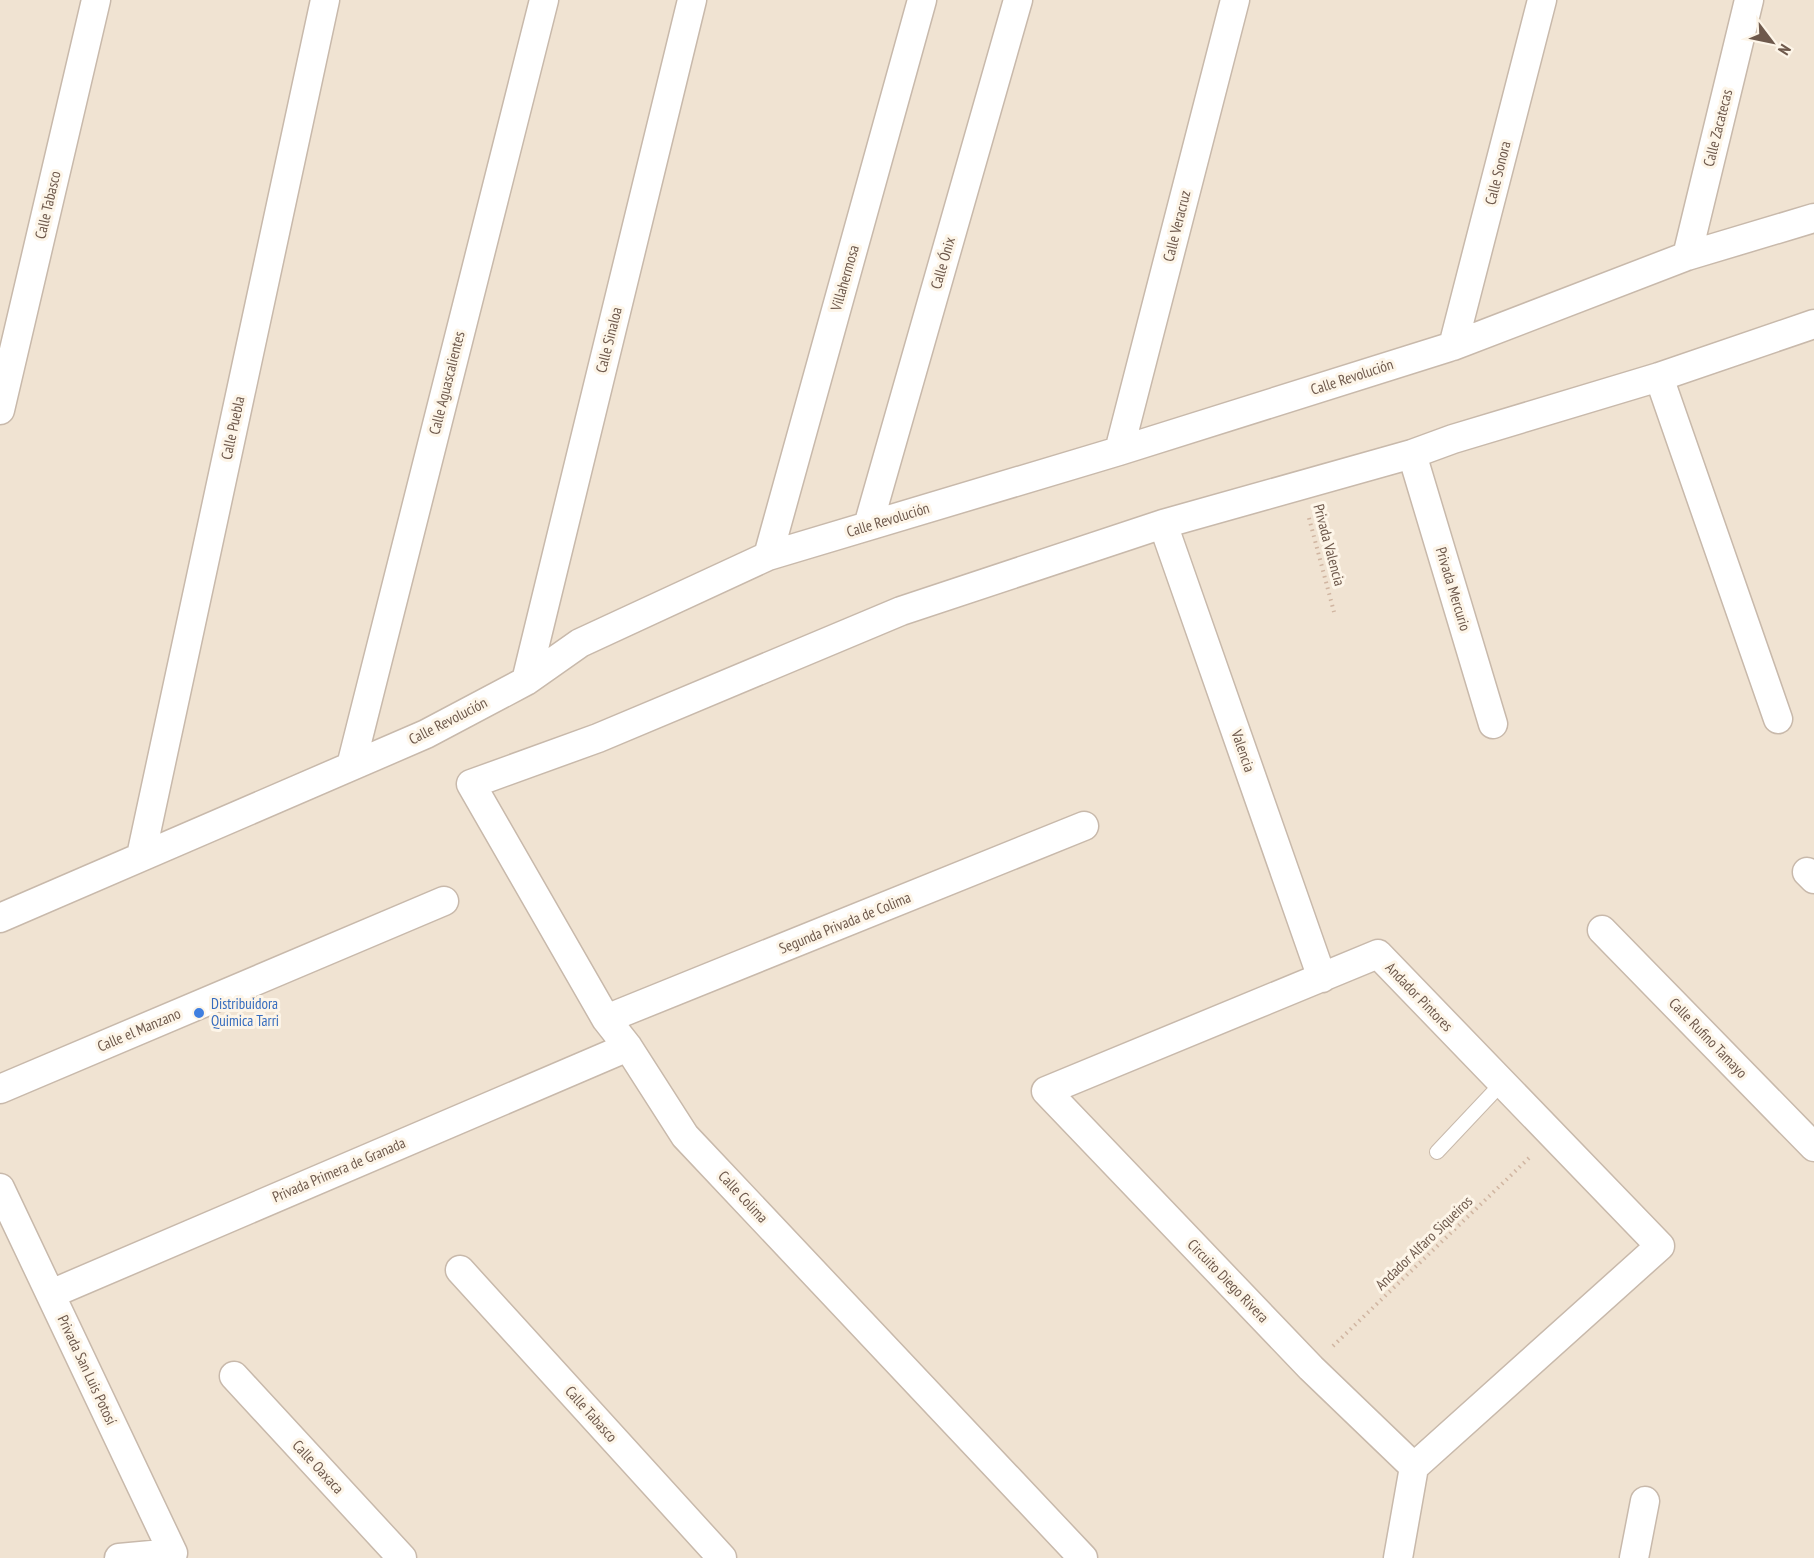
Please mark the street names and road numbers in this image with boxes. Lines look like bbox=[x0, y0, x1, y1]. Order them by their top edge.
street label: Calle Zacatecas bbox=[1699, 87, 1736, 168]
street label: Calle Sonora bbox=[1480, 139, 1515, 207]
street label: Calle Tabasco bbox=[30, 169, 65, 241]
street label: Calle Veracruz bbox=[1159, 188, 1195, 263]
street label: Calle Ónix bbox=[926, 235, 959, 291]
street label: Villahermosa bbox=[826, 243, 863, 314]
street label: Calle Sinaloa bbox=[591, 305, 626, 375]
street label: Calle Aguascalientes bbox=[425, 329, 469, 436]
street label: Calle Revolución bbox=[1308, 354, 1395, 399]
street label: Calle Puebla bbox=[217, 395, 248, 461]
street label: Calle Revolución bbox=[844, 498, 932, 541]
street label: Privada Valencia bbox=[1309, 502, 1350, 588]
street label: Privada Mercurio bbox=[1432, 545, 1475, 633]
street label: Calle Revolución bbox=[405, 693, 490, 748]
street label: Valencia bbox=[1227, 726, 1259, 774]
street label: Segunda Privada de Colima bbox=[776, 887, 913, 958]
street label: Andador Pintores bbox=[1382, 958, 1457, 1035]
street label: Calle Rufino Tamayo bbox=[1665, 993, 1751, 1082]
street label: Calle el Manzano bbox=[94, 1004, 183, 1056]
street label: Privada Primera de Granada bbox=[269, 1133, 408, 1206]
street label: Calle Colima bbox=[714, 1167, 772, 1227]
street label: Andador Alfaro Siqueiros bbox=[1371, 1191, 1476, 1294]
street label: Circuito Diego Rivera bbox=[1184, 1235, 1273, 1326]
street label: Privada San Luis Potosí bbox=[54, 1312, 122, 1428]
street label: Calle Tabasco bbox=[561, 1382, 622, 1446]
street label: Calle Oaxaca bbox=[289, 1436, 348, 1498]

